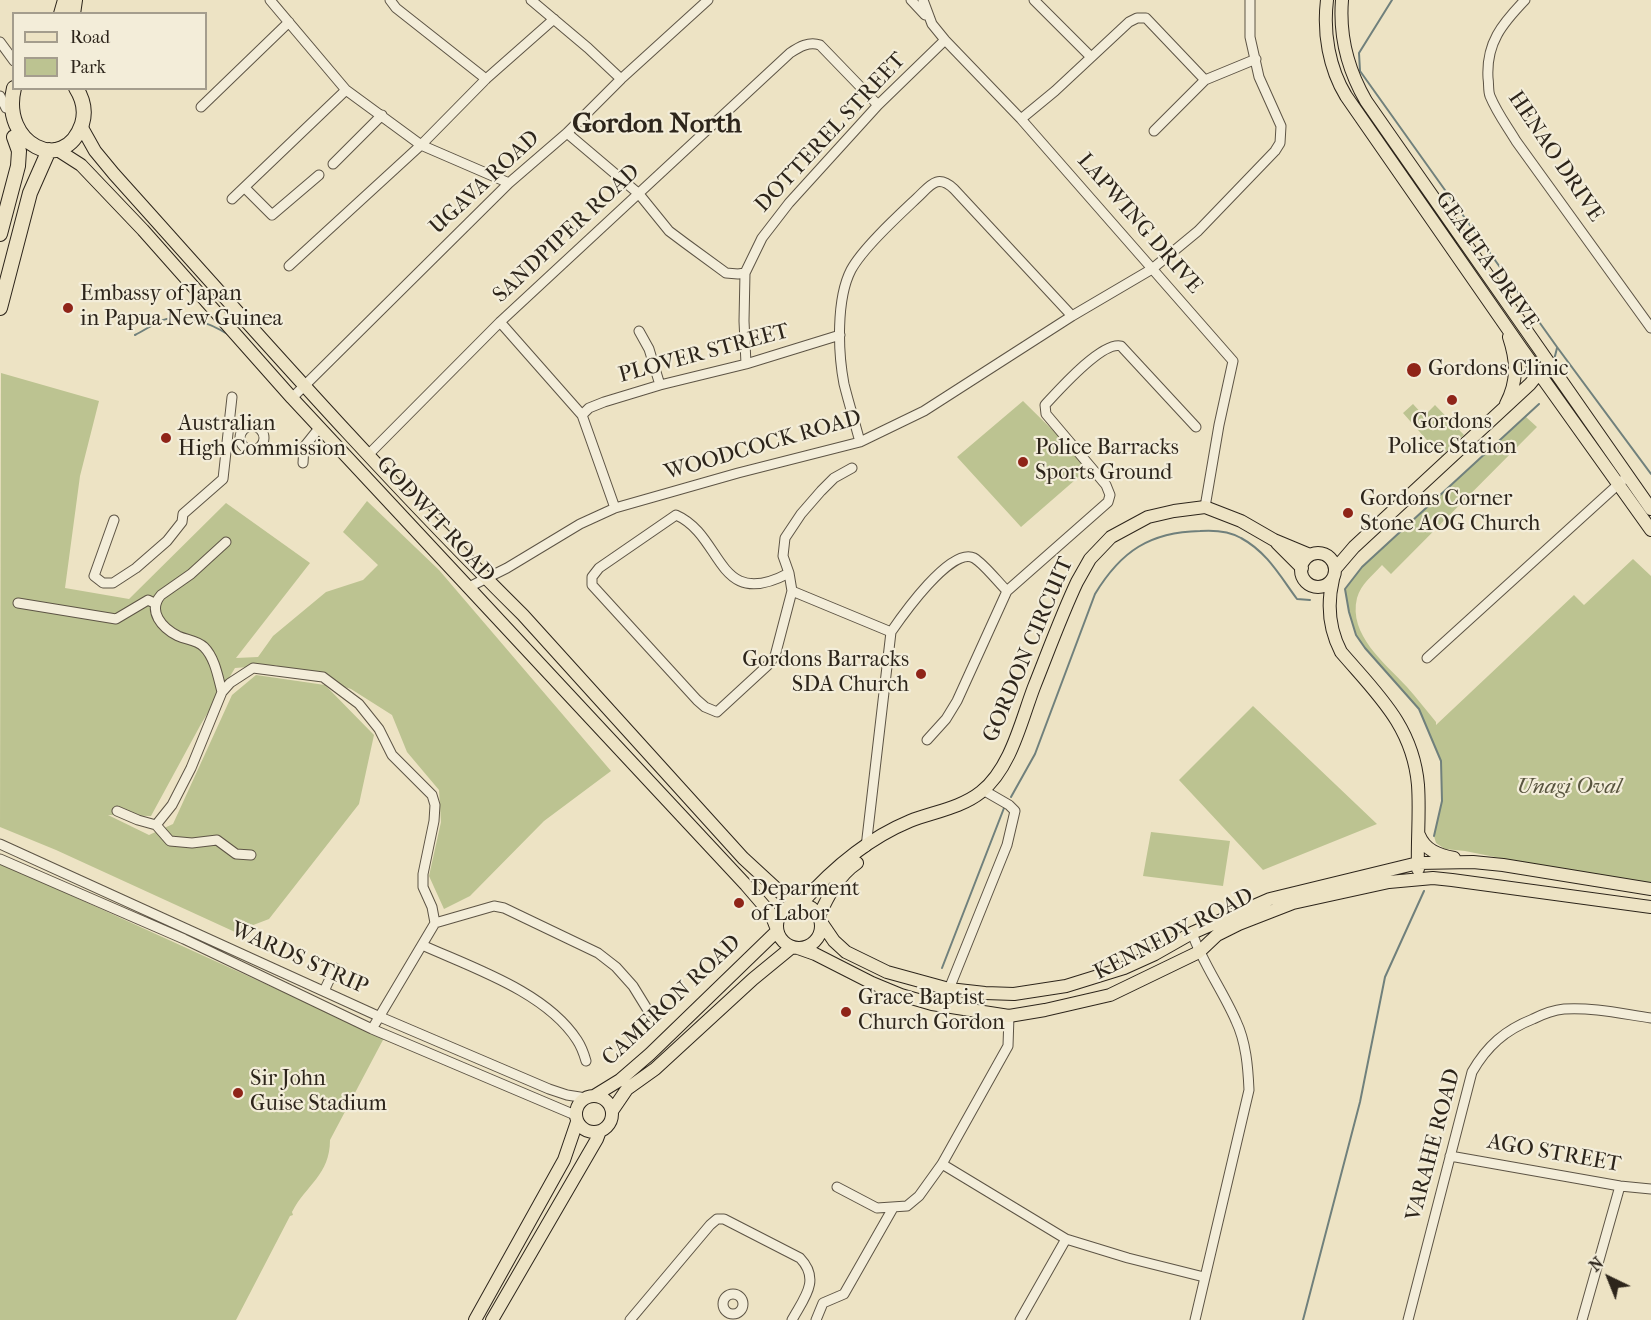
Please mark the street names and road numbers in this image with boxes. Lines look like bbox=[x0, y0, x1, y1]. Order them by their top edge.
street label: DOTTEREL STREET bbox=[750, 48, 912, 218]
street label: HENAO DRIVE bbox=[1502, 87, 1608, 227]
street label: UGAVA ROAD bbox=[424, 125, 546, 241]
street label: LAPWING DRIVE bbox=[1071, 149, 1207, 299]
street label: SANDPIPER ROAD bbox=[488, 159, 646, 309]
street label: GEAUTA DRIVE bbox=[1429, 187, 1543, 335]
street label: PLOVER STREET bbox=[616, 319, 792, 389]
street label: WOODCOCK ROAD bbox=[662, 405, 864, 487]
street label: GODWIT ROAD bbox=[370, 452, 500, 588]
street label: GORDON CIRCUIT bbox=[978, 554, 1080, 746]
street label: KENNEDY ROAD bbox=[1090, 883, 1258, 987]
street label: WARDS STRIP bbox=[226, 917, 372, 1001]
street label: CAMERON ROAD bbox=[597, 930, 747, 1072]
street label: VARAHE ROAD bbox=[1401, 1066, 1467, 1224]
street label: AGO STREET bbox=[1485, 1129, 1623, 1179]

